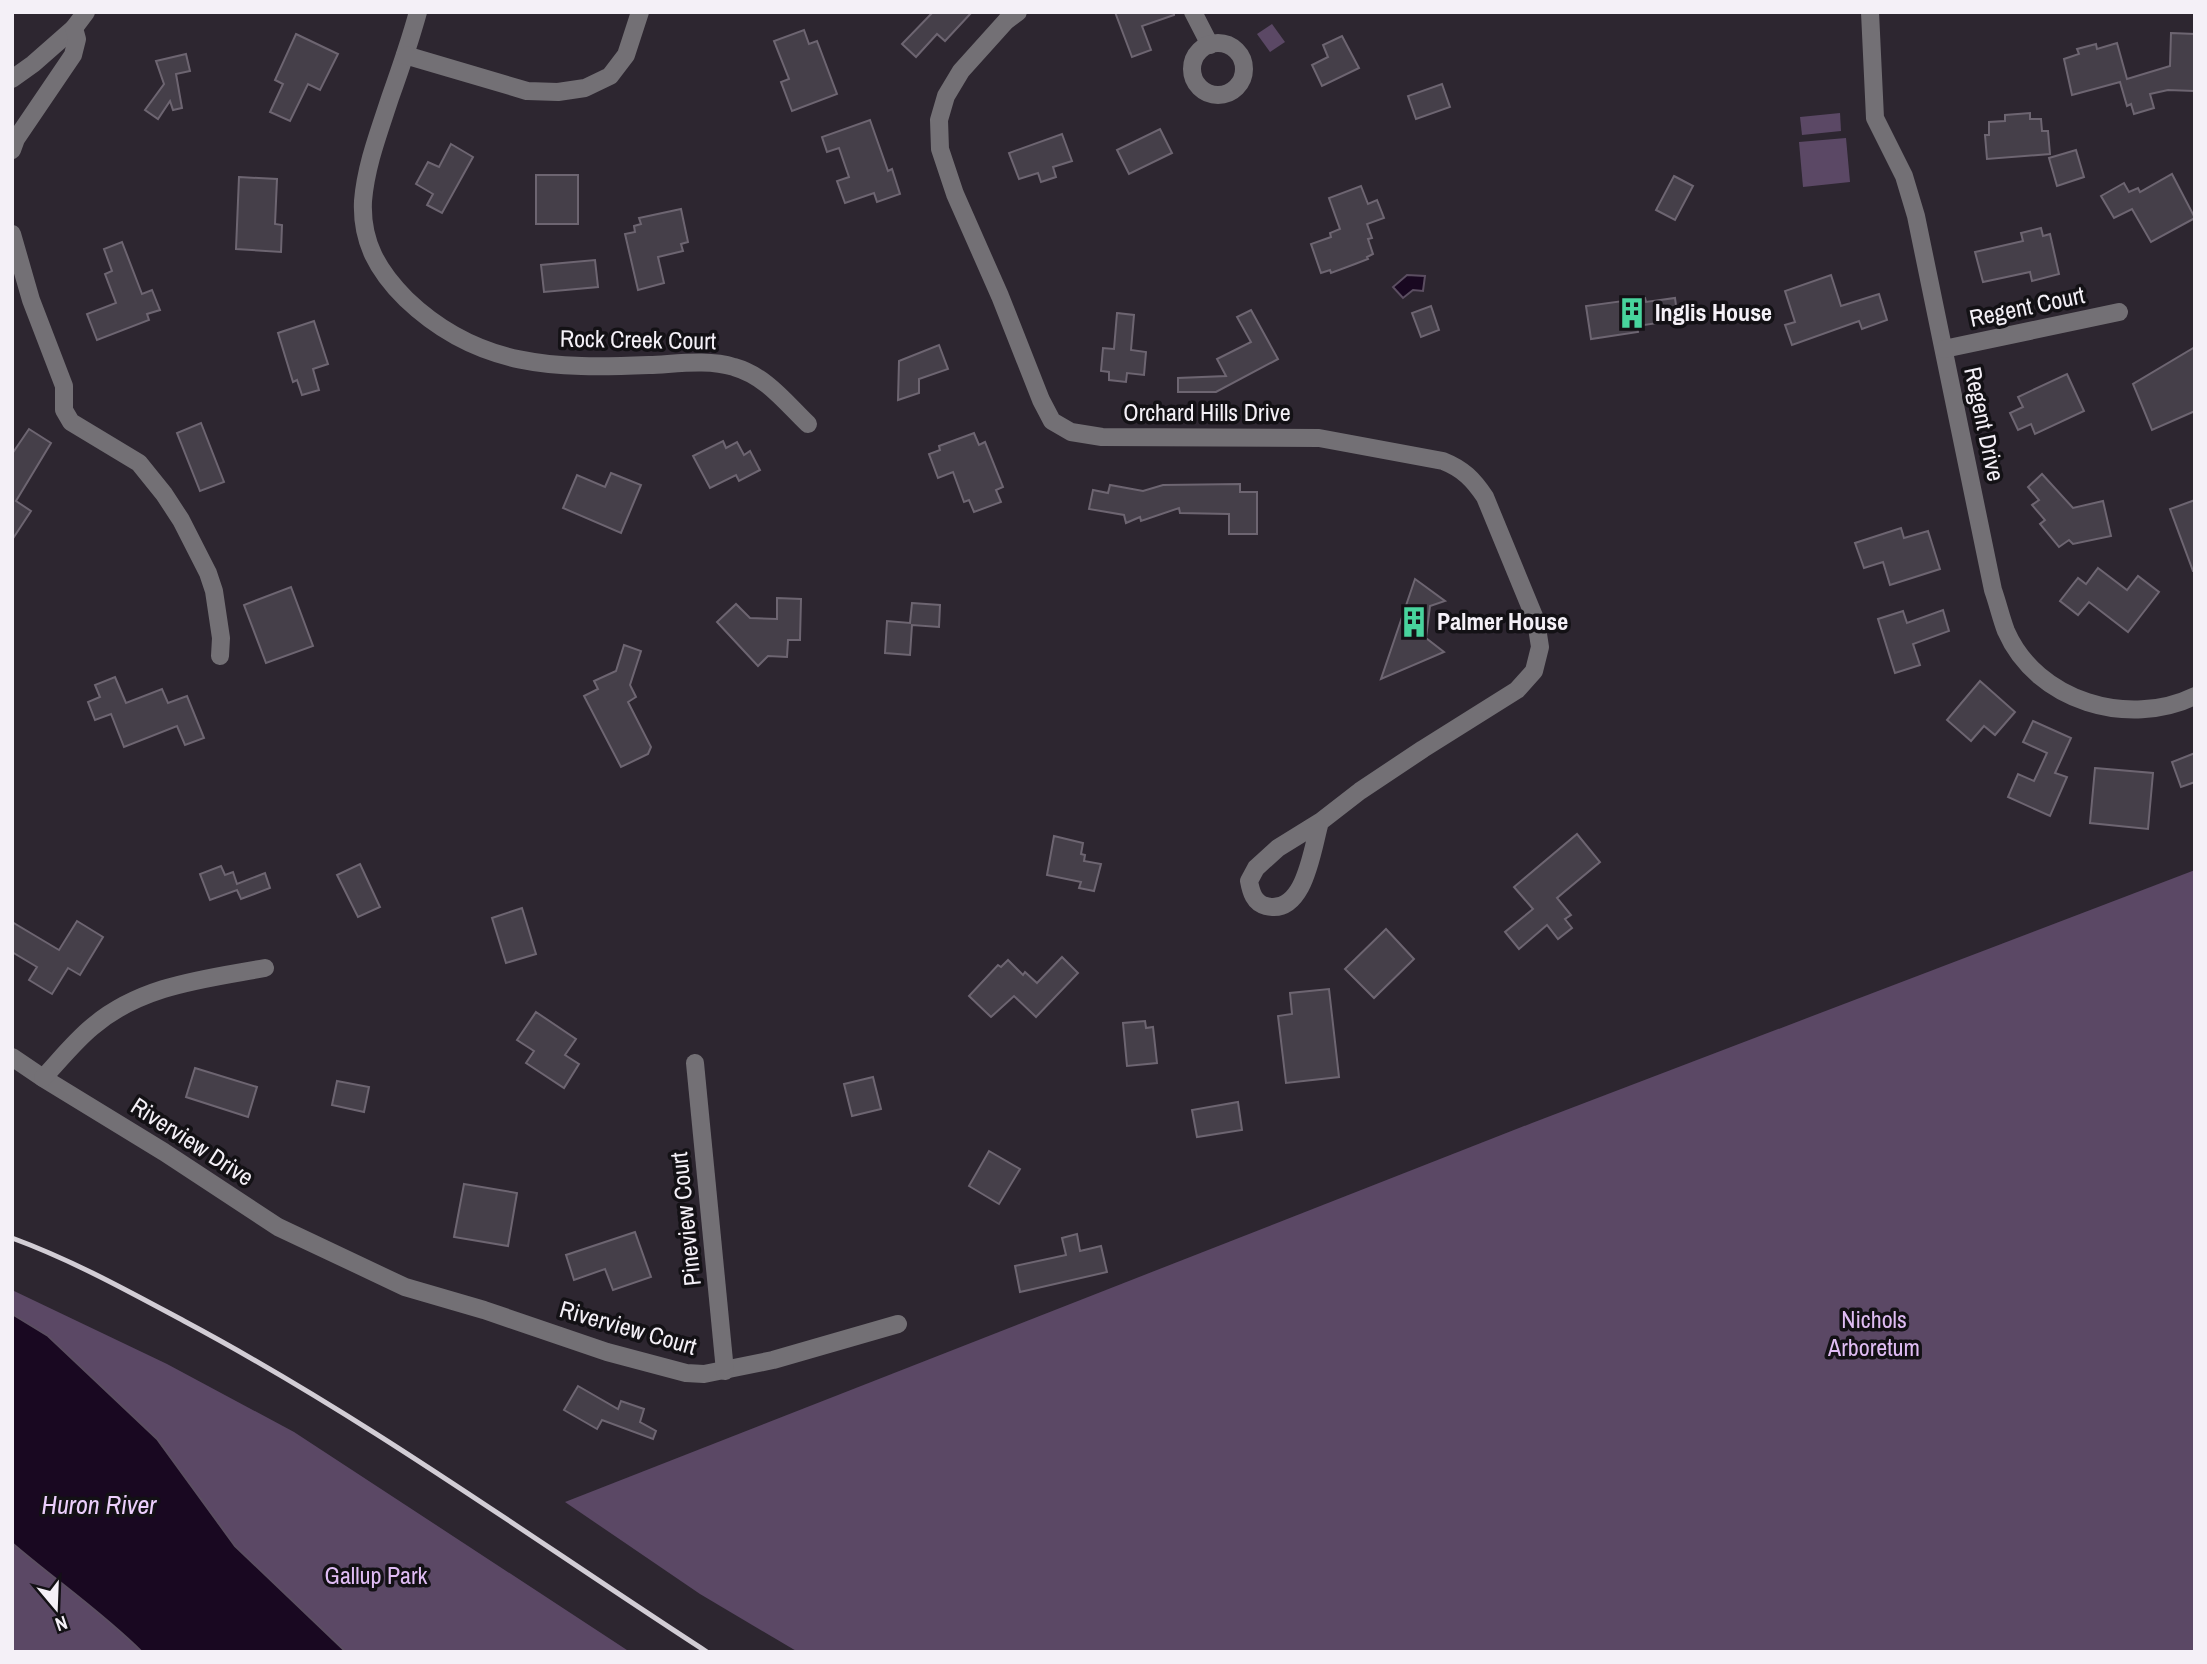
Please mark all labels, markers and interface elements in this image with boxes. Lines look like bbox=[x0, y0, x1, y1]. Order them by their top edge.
street label: Regent Court bbox=[1966, 278, 2088, 334]
building icon: Inglis House bbox=[1615, 296, 1649, 330]
place label: Inglis House bbox=[1655, 296, 1772, 328]
street label: Rock Creek Court bbox=[560, 322, 717, 356]
street label: Regent Drive bbox=[1957, 364, 2013, 484]
street label: Orchard Hills Drive bbox=[1123, 396, 1291, 428]
building icon: Palmer House bbox=[1397, 605, 1431, 639]
place label: Palmer House bbox=[1437, 605, 1568, 637]
street label: Riverview Drive bbox=[125, 1090, 260, 1193]
street label: Pineview Court bbox=[662, 1150, 708, 1288]
street label: Riverview Court bbox=[556, 1292, 701, 1362]
park label: Nichols Arboretum bbox=[1827, 1303, 1920, 1363]
water label: Huron River bbox=[42, 1487, 157, 1522]
park label: Gallup Park bbox=[325, 1559, 428, 1591]
north arrow bbox=[21, 1573, 91, 1643]
text: N bbox=[52, 1610, 71, 1638]

